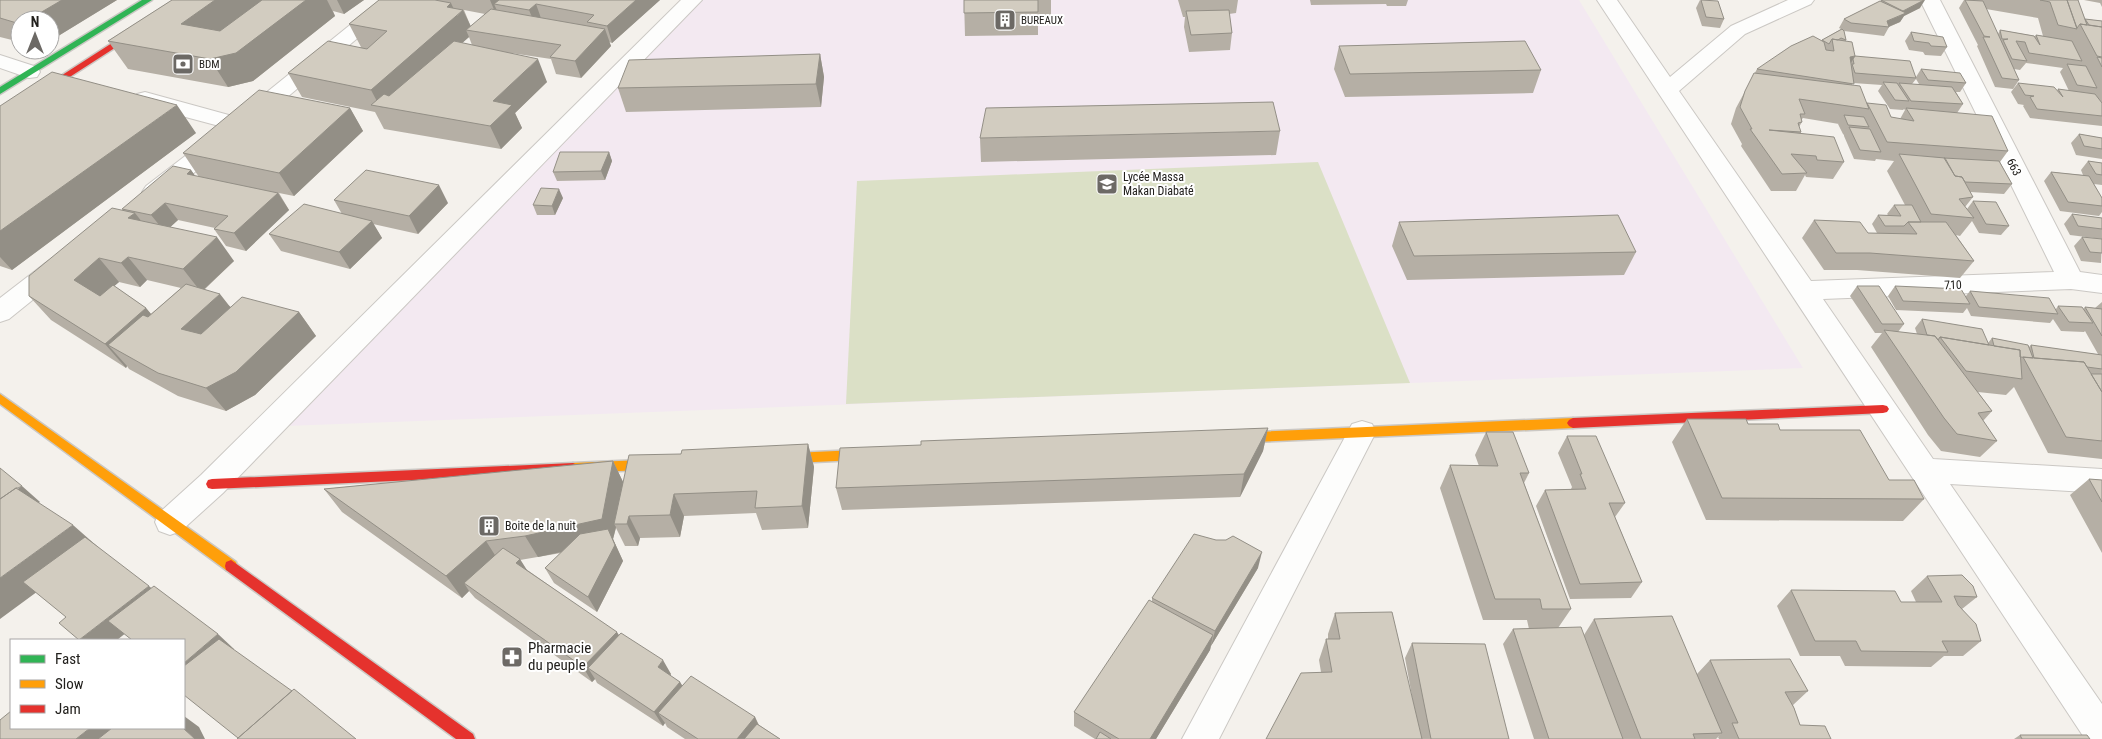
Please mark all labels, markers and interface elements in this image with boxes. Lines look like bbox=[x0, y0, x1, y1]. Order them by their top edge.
building icon: BUREAUX bbox=[993, 8, 1017, 32]
north arrow bbox=[10, 10, 60, 60]
text: N bbox=[31, 14, 39, 30]
place label: BUREAUX bbox=[1021, 14, 1063, 27]
bank icon: BDM bbox=[171, 52, 195, 76]
place label: BDM bbox=[199, 58, 220, 71]
street label: 663 bbox=[2004, 156, 2024, 178]
place label: Lycée Massa Makan Diabaté bbox=[1123, 170, 1194, 198]
school or university icon: Lycée Massa Makan Diabaté bbox=[1095, 172, 1119, 196]
street label: 710 bbox=[1944, 278, 1962, 292]
building icon: Boite de la nuit bbox=[477, 514, 501, 538]
place label: Boite de la nuit bbox=[505, 519, 576, 533]
legend bbox=[10, 639, 185, 729]
place label: Pharmacie du peuple bbox=[528, 639, 591, 674]
pharmacy icon: Pharmacie du peuple bbox=[500, 645, 524, 669]
text: Fast bbox=[55, 650, 80, 668]
text: Slow bbox=[55, 675, 84, 693]
text: Jam bbox=[55, 700, 81, 718]

